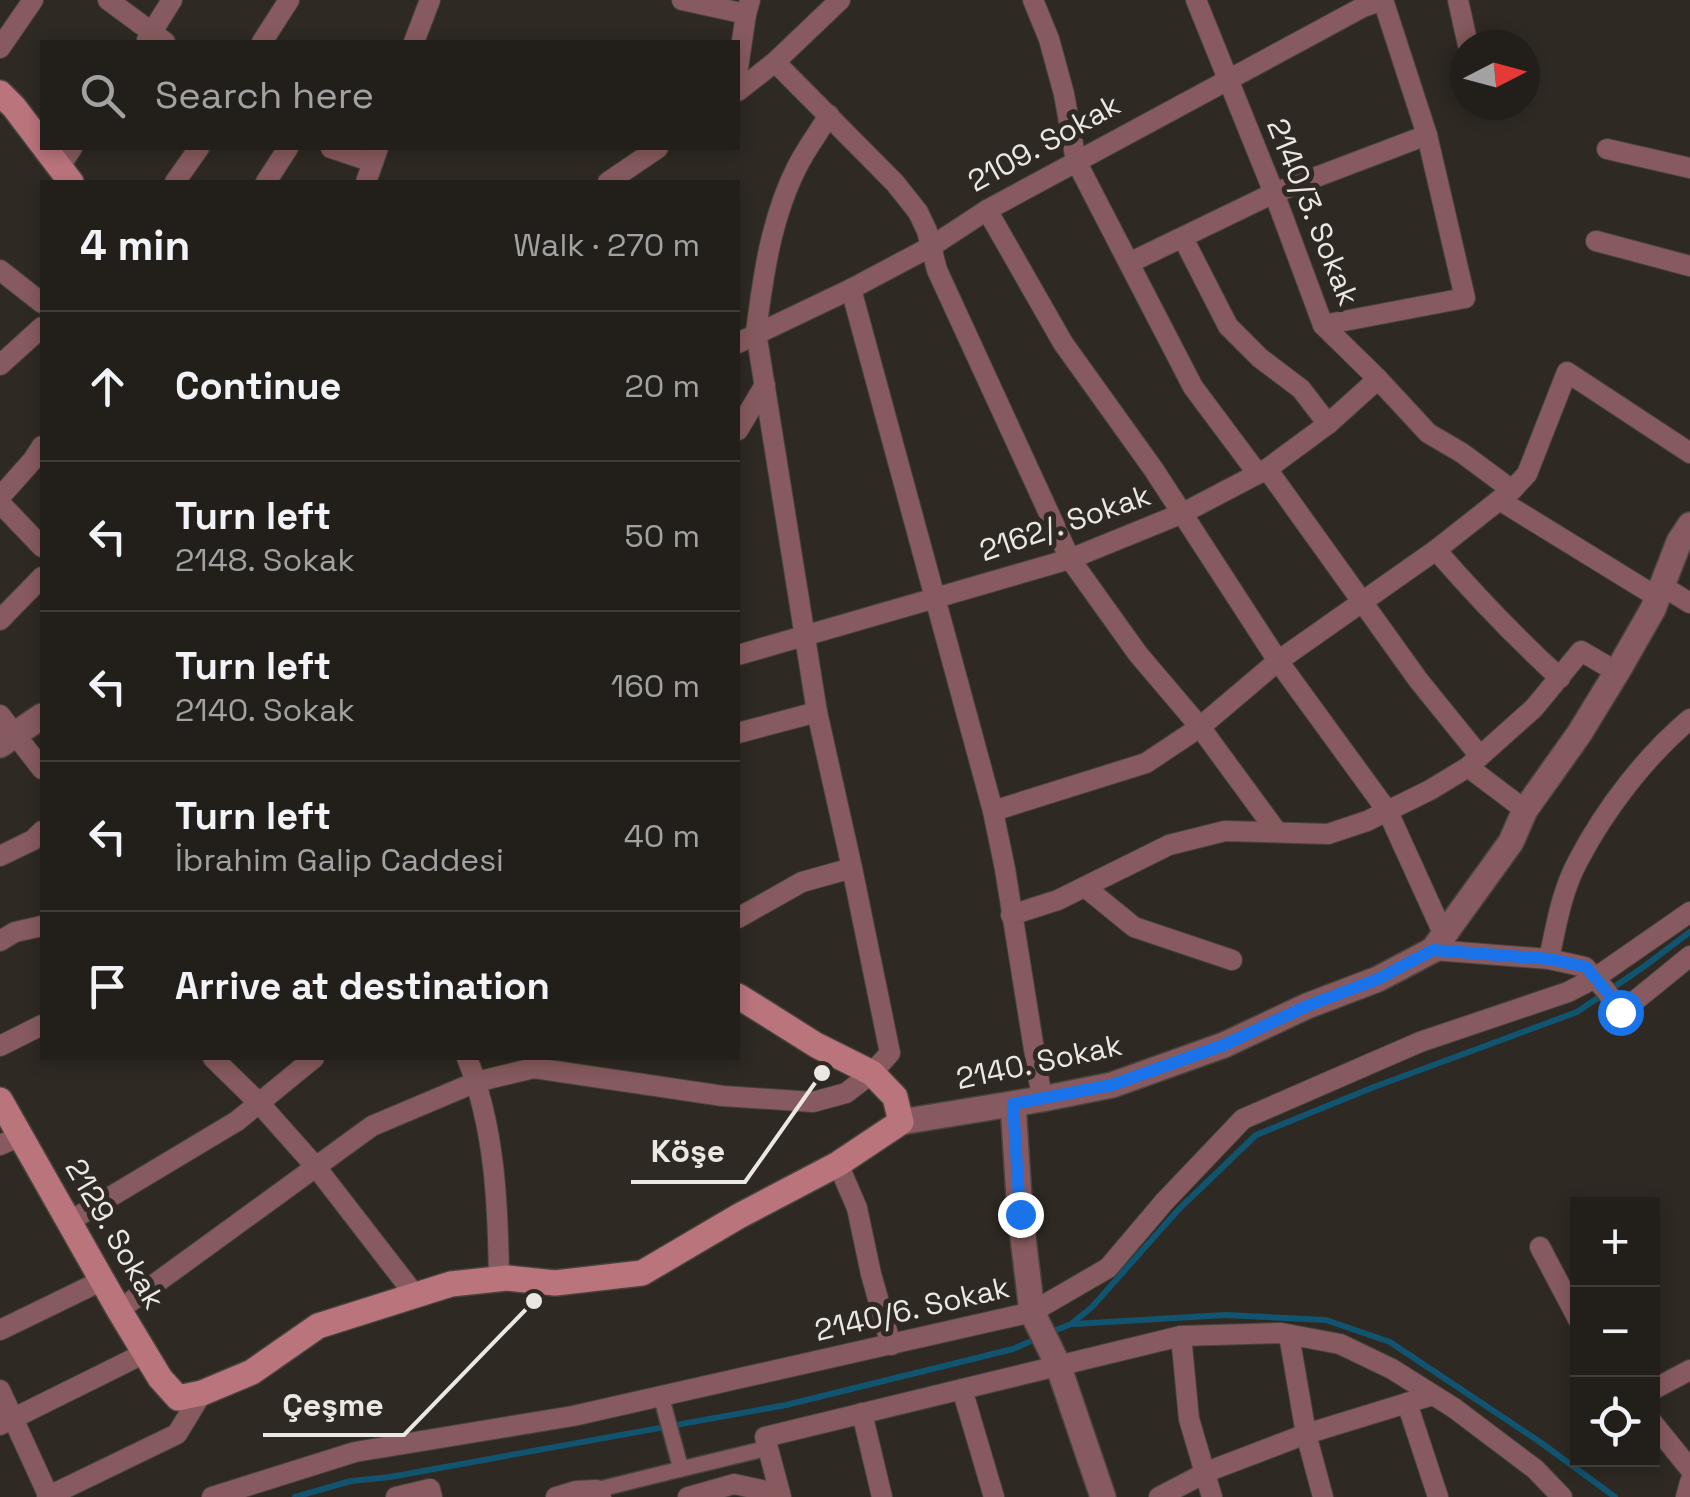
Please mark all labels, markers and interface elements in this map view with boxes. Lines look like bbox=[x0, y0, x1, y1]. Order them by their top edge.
north arrow bbox=[1450, 30, 1540, 120]
search box bbox=[40, 40, 740, 150]
icon: search bbox=[75, 68, 130, 123]
text: Search here bbox=[155, 71, 374, 119]
street label: 2109. Sokak bbox=[961, 85, 1127, 200]
street label: 2140/3. Sokak bbox=[1258, 113, 1369, 311]
text: 4 min bbox=[80, 219, 190, 272]
text: Walk · 270 m bbox=[513, 225, 700, 265]
icon: ahead bbox=[80, 359, 135, 414]
text: Continue bbox=[175, 362, 341, 410]
text: 20 m bbox=[624, 366, 700, 406]
street label: 2162/. Sokak bbox=[974, 475, 1156, 570]
text: Turn left bbox=[175, 492, 331, 540]
icon: left bbox=[80, 509, 135, 564]
text: 50 m bbox=[625, 516, 700, 556]
text: 2148. Sokak bbox=[175, 540, 355, 580]
text: Turn left bbox=[175, 642, 331, 690]
icon: left bbox=[80, 659, 135, 714]
text: 160 m bbox=[611, 666, 700, 706]
text: 2140. Sokak bbox=[175, 690, 355, 730]
text: Turn left bbox=[175, 792, 331, 840]
icon: left bbox=[80, 809, 135, 864]
text: 40 m bbox=[624, 816, 700, 856]
text: İbrahim Galip Caddesi bbox=[175, 840, 504, 880]
icon: arrive bbox=[80, 959, 135, 1014]
text: Arrive at destination bbox=[175, 962, 550, 1010]
route start bbox=[1598, 990, 1644, 1036]
street label: 2140. Sokak bbox=[952, 1025, 1125, 1098]
callout: Köşe bbox=[631, 1120, 745, 1182]
text: Köşe bbox=[651, 1131, 725, 1171]
street label: 2129. Sokak bbox=[57, 1152, 174, 1316]
route end bbox=[998, 1192, 1044, 1238]
map controls bbox=[1570, 1197, 1660, 1467]
button: + bbox=[1570, 1197, 1660, 1287]
street label: 2140/6. Sokak bbox=[811, 1267, 1013, 1350]
button: − bbox=[1570, 1287, 1660, 1377]
callout: Çeşme bbox=[263, 1373, 404, 1435]
button: locate bbox=[1570, 1377, 1660, 1467]
text: Çeşme bbox=[282, 1385, 384, 1425]

